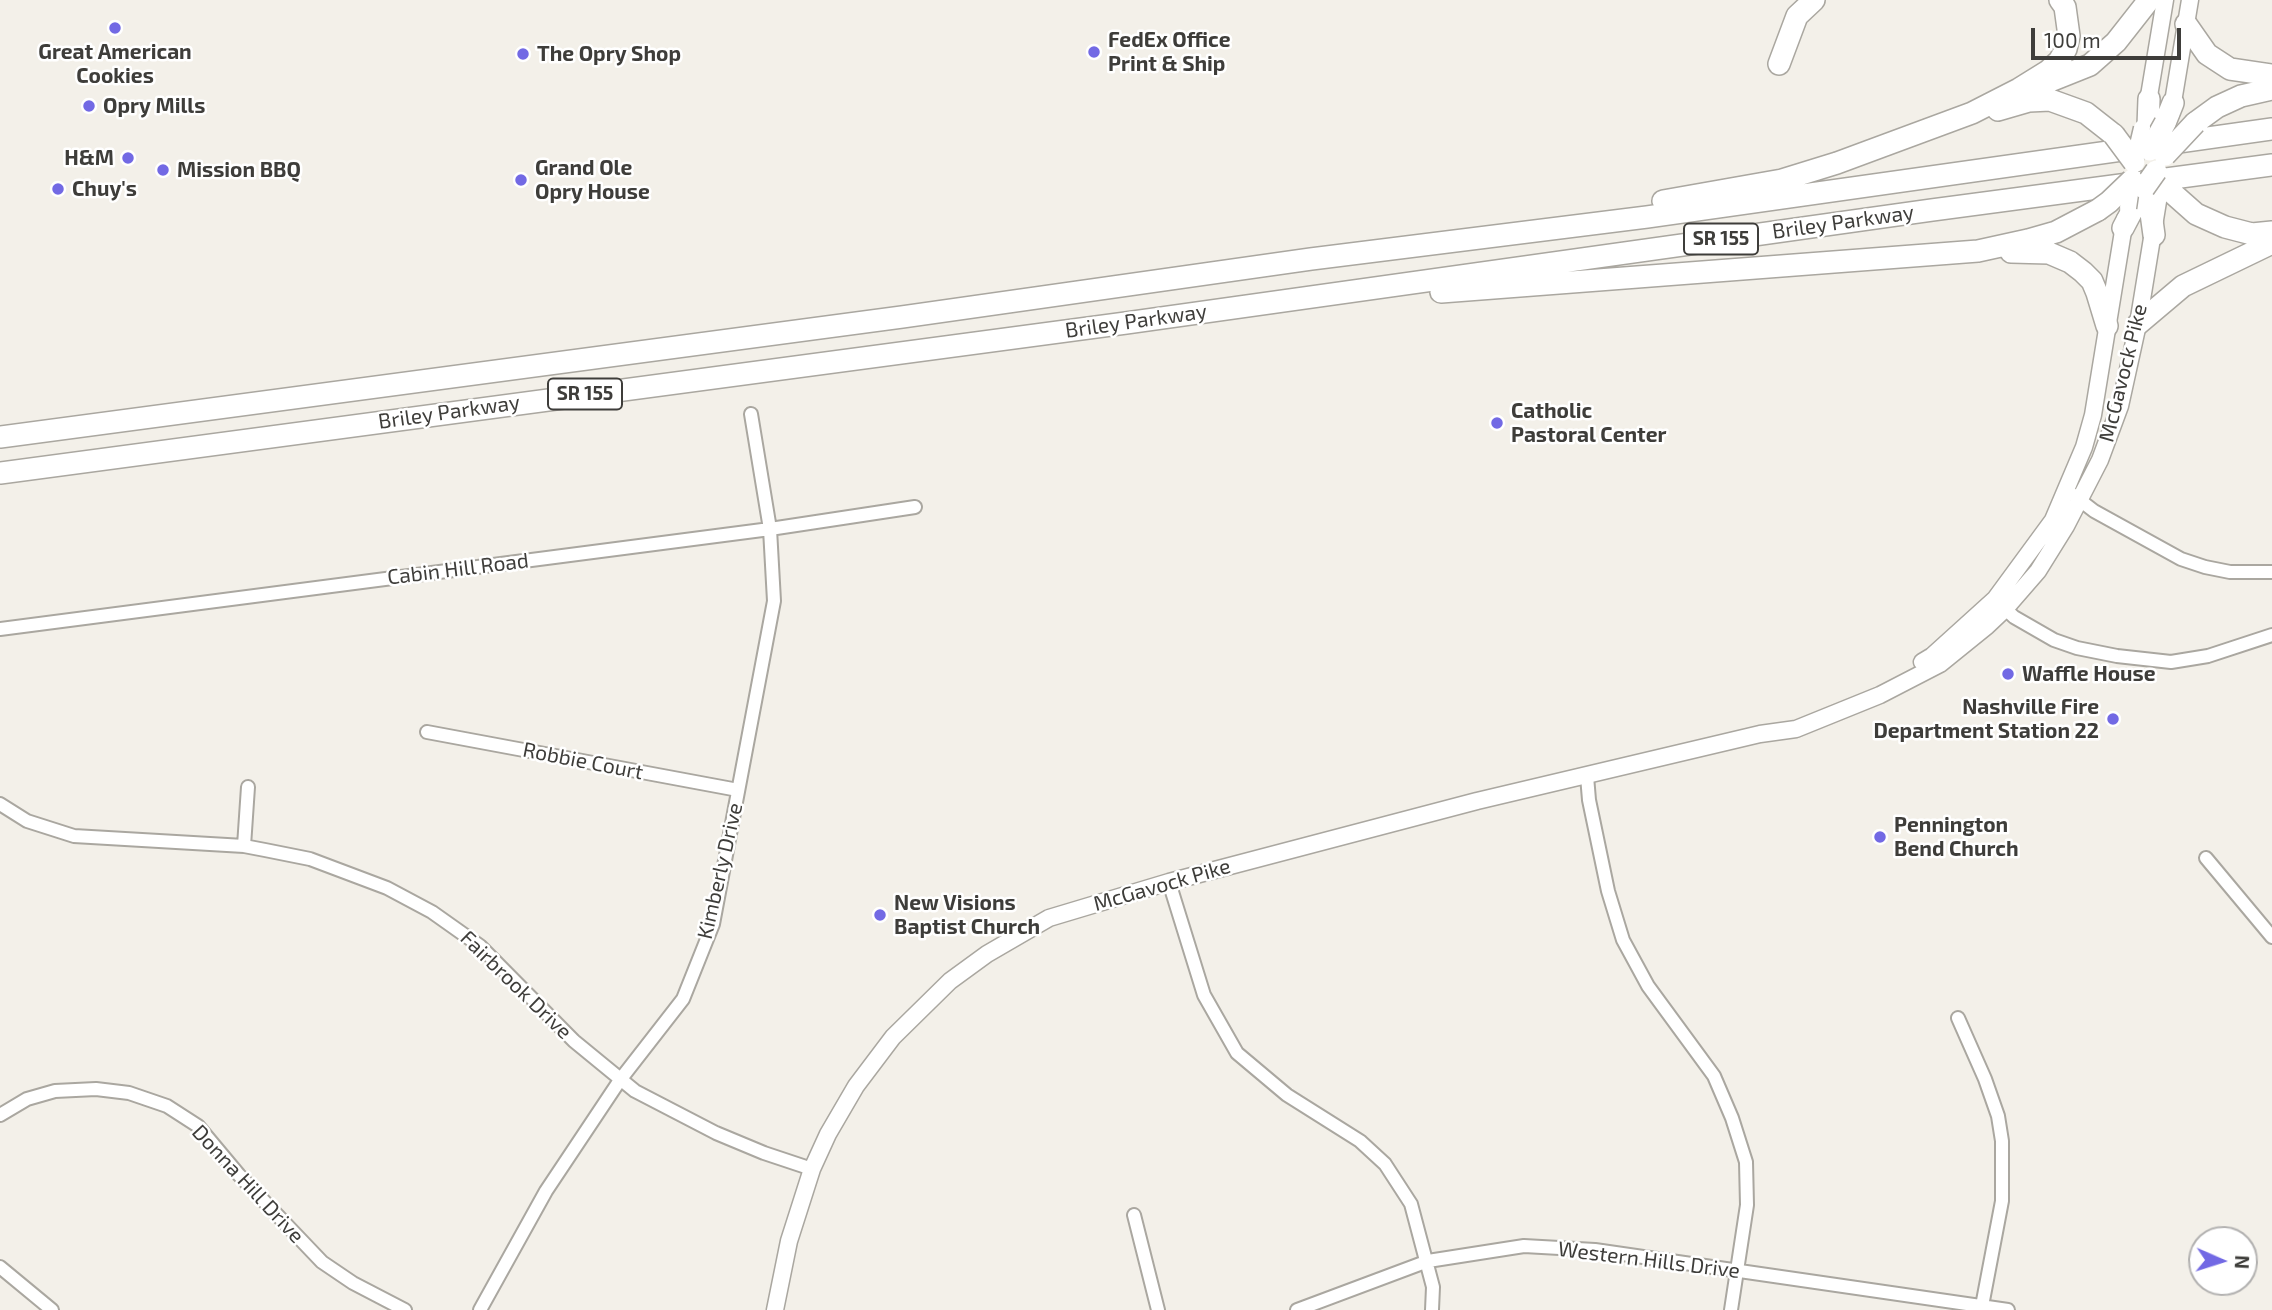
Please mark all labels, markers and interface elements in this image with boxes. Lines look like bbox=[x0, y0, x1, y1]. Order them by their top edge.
scale bar bbox=[2034, 14, 2184, 58]
marker: Great American Cookies bbox=[107, 20, 123, 36]
place label: FedEx Office Print & Ship bbox=[1108, 27, 1230, 77]
text: 100 m bbox=[2044, 27, 2101, 52]
place label: Great American Cookies bbox=[38, 39, 192, 89]
place label: The Opry Shop bbox=[537, 41, 681, 67]
marker: FedEx Office Print & Ship bbox=[1086, 44, 1102, 60]
marker: The Opry Shop bbox=[515, 46, 531, 62]
place label: Opry Mills bbox=[103, 93, 205, 119]
marker: Opry Mills bbox=[81, 98, 97, 114]
place label: H&M bbox=[64, 145, 114, 171]
marker: H&M bbox=[120, 150, 136, 166]
place label: Grand Ole Opry House bbox=[535, 155, 650, 205]
place label: Mission BBQ bbox=[177, 157, 301, 183]
marker: Mission BBQ bbox=[155, 162, 171, 178]
marker: Grand Ole Opry House bbox=[513, 172, 529, 188]
place label: Chuy's bbox=[72, 176, 137, 202]
marker: Chuy's bbox=[50, 181, 66, 197]
street label: Briley Parkway bbox=[1771, 200, 1915, 244]
road number: SR 155 bbox=[1684, 224, 1758, 255]
street label: Briley Parkway bbox=[1064, 299, 1208, 343]
street label: McGavock Pike bbox=[2094, 301, 2152, 445]
road number: SR 155 bbox=[548, 378, 622, 410]
street label: Briley Parkway bbox=[377, 390, 521, 434]
place label: Catholic Pastoral Center bbox=[1511, 398, 1667, 448]
marker: Catholic Pastoral Center bbox=[1489, 415, 1505, 431]
street label: Cabin Hill Road bbox=[386, 548, 530, 590]
place label: Waffle House bbox=[2022, 661, 2156, 687]
marker: Waffle House bbox=[2000, 666, 2016, 682]
place label: Nashville Fire Department Station 22 bbox=[1873, 694, 2099, 744]
marker: Nashville Fire Department Station 22 bbox=[2105, 711, 2121, 727]
street label: Robbie Court bbox=[521, 737, 645, 785]
street label: Kimberly Drive bbox=[692, 800, 748, 942]
place label: Pennington Bend Church bbox=[1894, 812, 2018, 862]
marker: Pennington Bend Church bbox=[1872, 829, 1888, 845]
street label: McGavock Pike bbox=[1091, 853, 1233, 917]
place label: New Visions Baptist Church bbox=[894, 890, 1040, 940]
marker: New Visions Baptist Church bbox=[872, 907, 888, 923]
street label: Fairbrook Drive bbox=[455, 926, 577, 1044]
street label: Donna Hill Drive bbox=[187, 1120, 309, 1248]
north arrow bbox=[2188, 1226, 2258, 1296]
street label: Western Hills Drive bbox=[1557, 1236, 1741, 1284]
text: N bbox=[2231, 1255, 2254, 1269]

